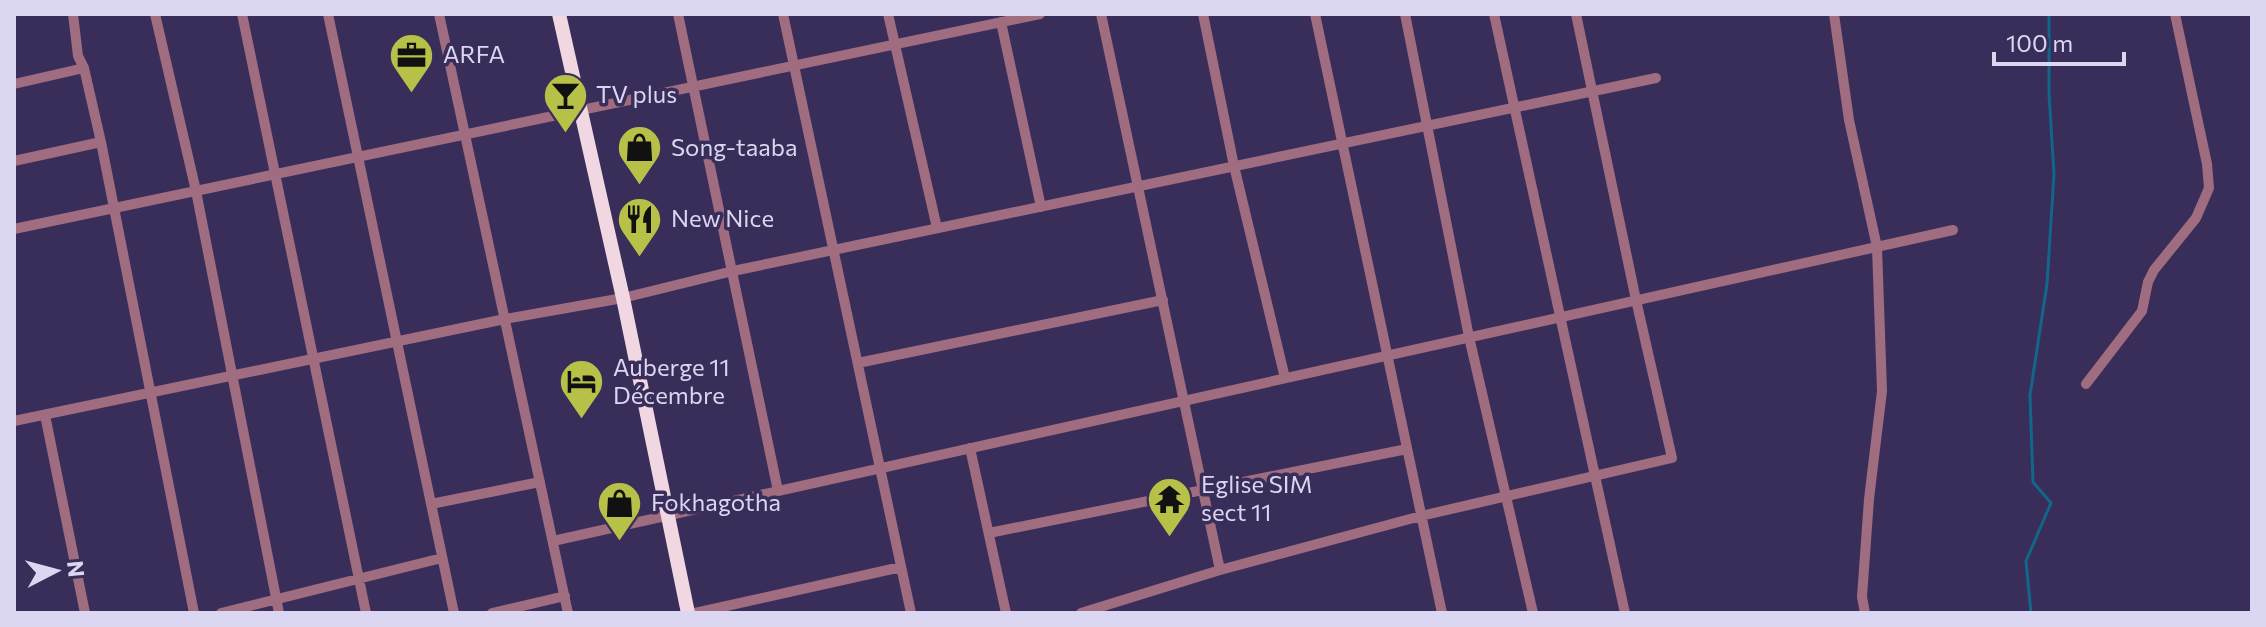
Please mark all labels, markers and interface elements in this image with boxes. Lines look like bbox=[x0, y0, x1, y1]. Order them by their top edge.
scale bar bbox=[1994, 16, 2124, 66]
text: 100 m bbox=[2006, 28, 2073, 57]
office icon: ARFA bbox=[388, 31, 436, 94]
place label: ARFA bbox=[443, 39, 505, 68]
bar icon: TV plus bbox=[541, 71, 589, 134]
place label: TV plus bbox=[596, 79, 677, 108]
shop icon: Song-taaba bbox=[616, 124, 664, 187]
place label: Song-taaba bbox=[671, 132, 798, 161]
restaurant icon: New Nice bbox=[616, 195, 664, 258]
place label: New Nice bbox=[671, 203, 774, 232]
place label: Auberge 11 Décembre bbox=[613, 352, 730, 409]
hotel icon: Auberge 11 Décembre bbox=[558, 358, 606, 421]
place label: Eglise SIM sect 11 bbox=[1201, 469, 1312, 526]
temple icon: Eglise SIM sect 11 bbox=[1146, 475, 1194, 538]
shop icon: Fokhagotha bbox=[596, 479, 644, 542]
place label: Fokhagotha bbox=[651, 487, 781, 516]
north arrow bbox=[16, 531, 96, 611]
text: N bbox=[62, 559, 91, 578]

